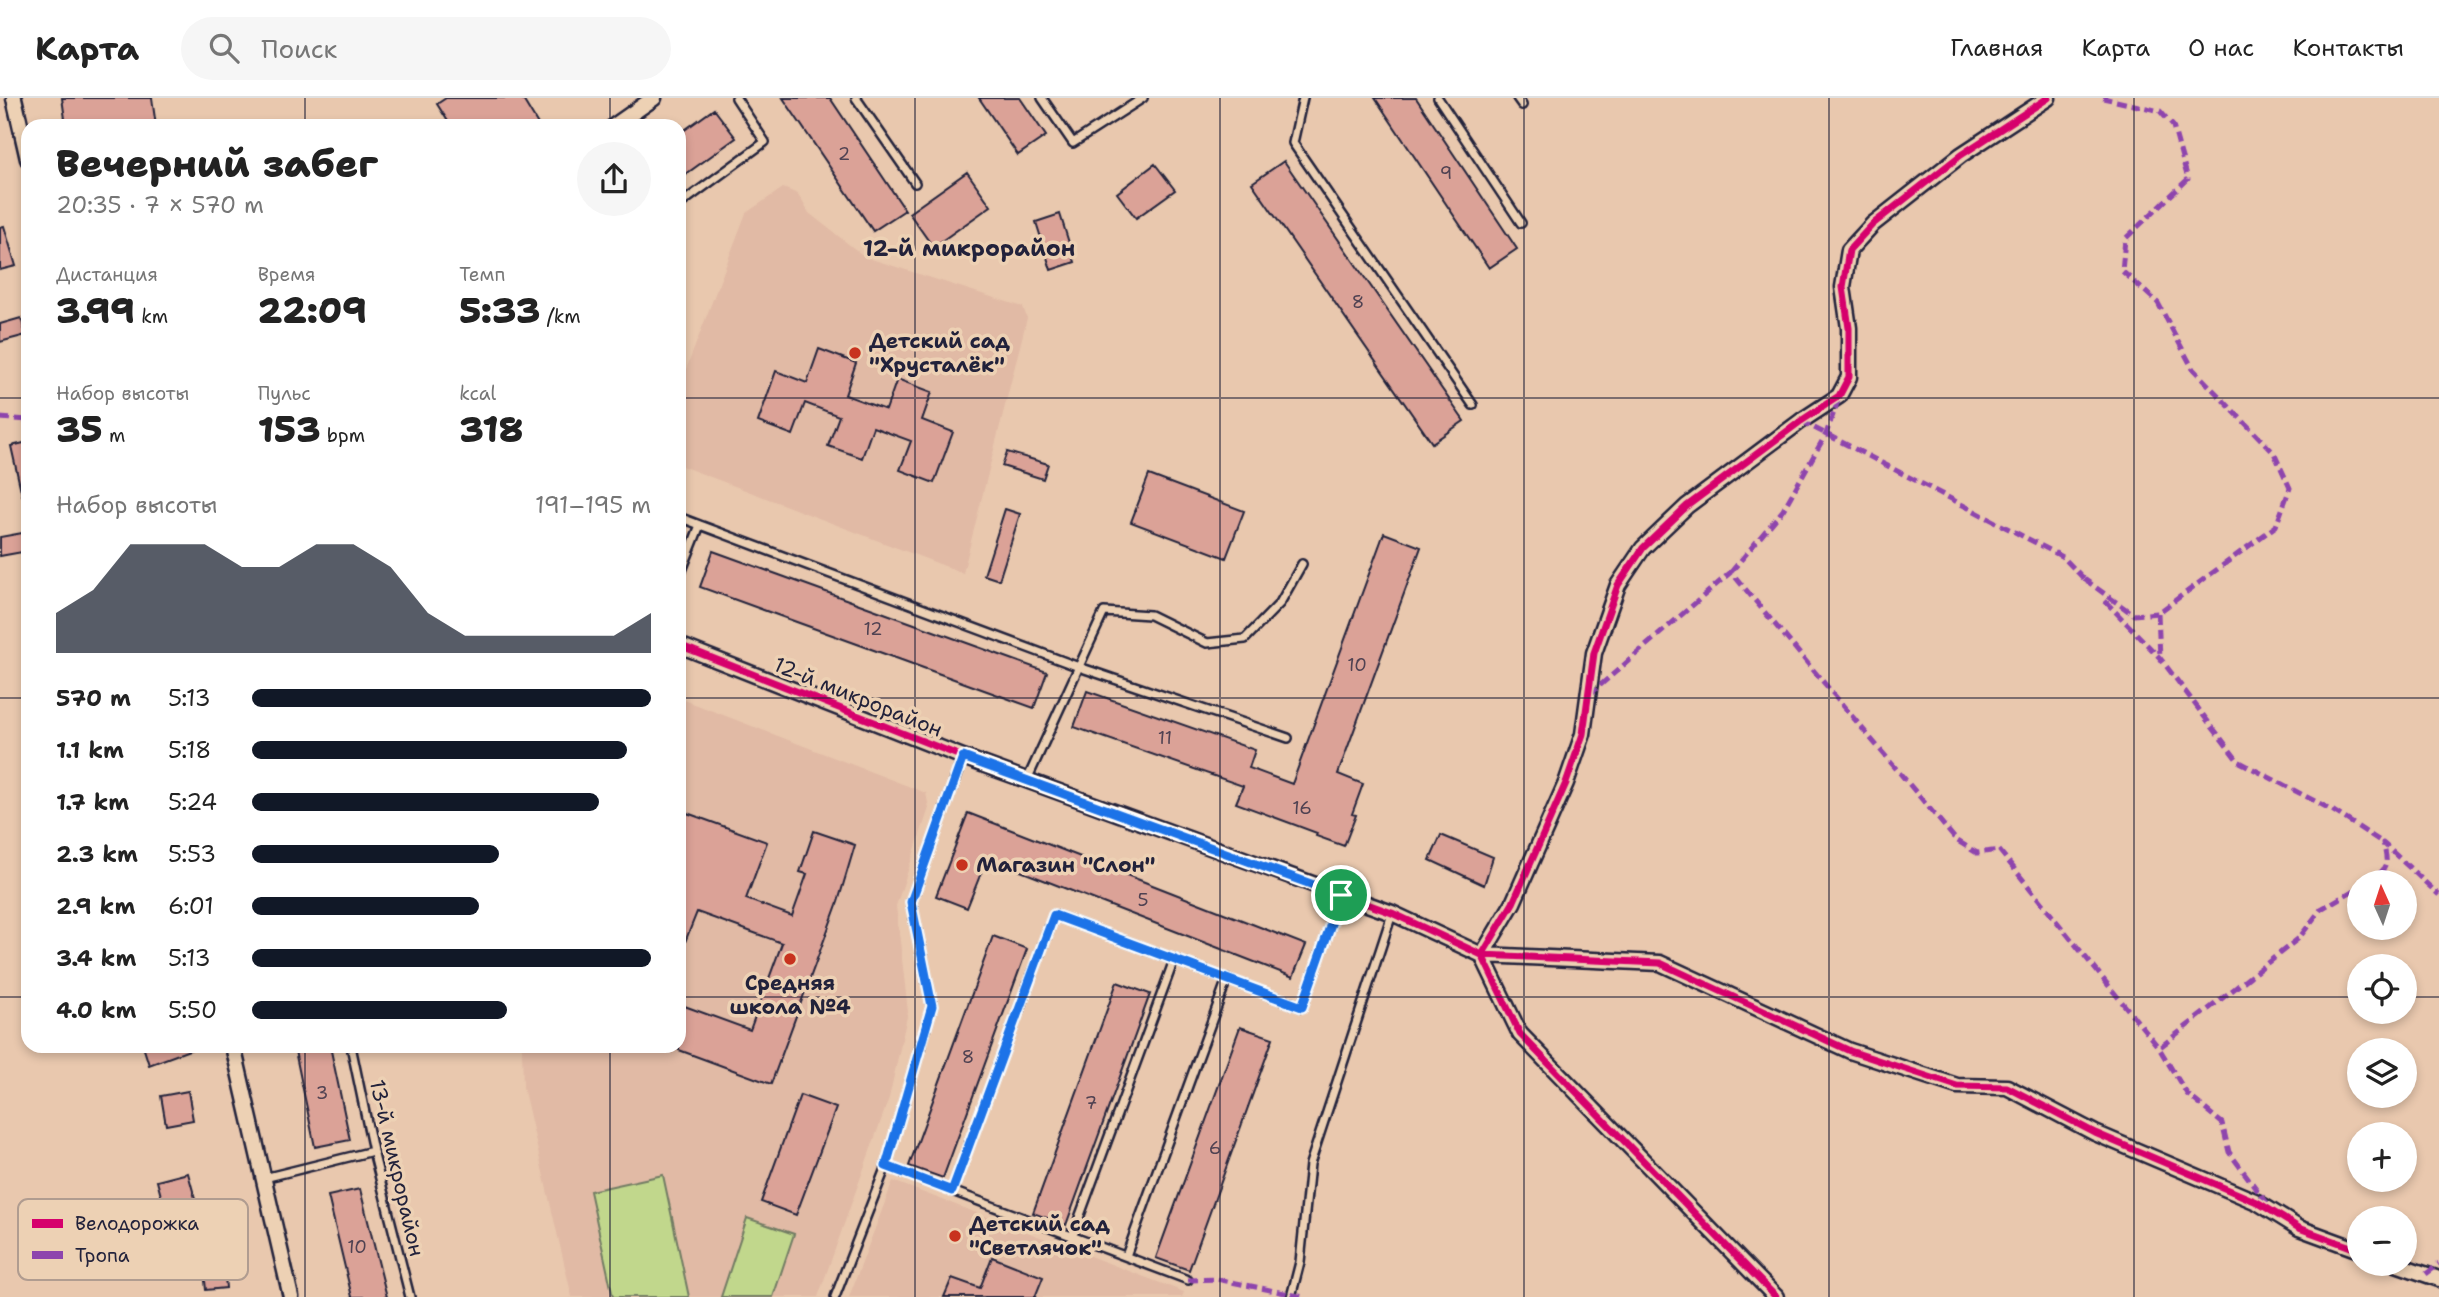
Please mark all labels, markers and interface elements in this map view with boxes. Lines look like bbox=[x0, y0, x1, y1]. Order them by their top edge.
search box bbox=[181, 17, 671, 80]
text: Карта bbox=[35, 26, 139, 71]
icon: search bbox=[205, 29, 243, 67]
text: Поиск bbox=[261, 31, 337, 66]
text: Главная bbox=[1950, 32, 2043, 64]
text: Карта bbox=[2081, 32, 2150, 64]
text: О нас bbox=[2188, 32, 2254, 64]
text: Контакты bbox=[2292, 32, 2404, 64]
text: Вечерний забег bbox=[56, 138, 378, 189]
button: share bbox=[577, 142, 651, 216]
house number: 2 bbox=[838, 142, 850, 166]
house number: 9 bbox=[1440, 161, 1452, 185]
text: 20:35 · 7 × 570 m bbox=[56, 190, 264, 220]
district label: 12-й микрорайон bbox=[863, 233, 1075, 263]
text: Дистанция bbox=[56, 262, 158, 287]
text: Время bbox=[258, 262, 316, 287]
text: Темп bbox=[459, 262, 505, 287]
text: 3.99 bbox=[56, 287, 135, 334]
text: 22:09 bbox=[258, 287, 367, 334]
text: 5:33 bbox=[459, 287, 540, 334]
house number: 8 bbox=[1352, 290, 1364, 314]
text: km bbox=[135, 304, 168, 329]
text: /km bbox=[540, 304, 581, 329]
place label: Детский сад "Хрусталёк" bbox=[869, 327, 1010, 379]
marker: Детский сад "Хрусталёк" bbox=[847, 345, 863, 361]
text: Набор высоты bbox=[56, 381, 189, 406]
text: Пульс bbox=[258, 381, 311, 406]
text: kcal bbox=[459, 381, 496, 406]
text: 35 bbox=[56, 406, 103, 453]
text: 153 bbox=[258, 406, 320, 453]
text: 318 bbox=[459, 406, 523, 453]
text: m bbox=[103, 423, 125, 448]
text: bpm bbox=[320, 423, 365, 448]
text: Набор высоты bbox=[56, 490, 217, 520]
text: 191–195 m bbox=[535, 490, 651, 520]
house number: 12 bbox=[863, 617, 883, 641]
street label: 12-й микрорайон bbox=[770, 650, 946, 744]
house number: 10 bbox=[1347, 653, 1367, 677]
text: 570 m bbox=[56, 683, 131, 713]
text: 5:13 bbox=[168, 683, 211, 713]
house number: 11 bbox=[1158, 726, 1172, 750]
text: 1.1 km bbox=[56, 735, 124, 765]
text: 5:18 bbox=[168, 735, 211, 765]
text: 1.7 km bbox=[56, 787, 129, 817]
text: 5:24 bbox=[168, 787, 217, 817]
house number: 16 bbox=[1292, 796, 1312, 820]
text: 2.3 km bbox=[56, 839, 138, 869]
text: 5:53 bbox=[168, 839, 216, 869]
place label: Магазин "Слон" bbox=[976, 851, 1155, 879]
marker: Магазин "Слон" bbox=[954, 857, 970, 873]
pin bbox=[1311, 865, 1371, 925]
north arrow bbox=[2347, 870, 2417, 940]
map controls bbox=[2347, 870, 2417, 1276]
icon: arrive bbox=[1322, 876, 1360, 914]
house number: 5 bbox=[1137, 888, 1149, 912]
text: 2.9 km bbox=[56, 891, 135, 921]
text: 6:01 bbox=[168, 891, 214, 921]
text: 3.4 km bbox=[56, 943, 136, 973]
text: 5:13 bbox=[168, 943, 211, 973]
marker: Средняя школа №4 bbox=[782, 951, 798, 967]
button: locate bbox=[2347, 954, 2417, 1024]
place label: Средняя школа №4 bbox=[729, 969, 851, 1021]
text: 4.0 km bbox=[56, 995, 137, 1025]
text: 5:50 bbox=[168, 995, 217, 1025]
button: layers bbox=[2347, 1038, 2417, 1108]
house number: 8 bbox=[962, 1045, 974, 1069]
street label: 13-й микрорайон bbox=[363, 1077, 431, 1259]
house number: 3 bbox=[316, 1081, 328, 1105]
house number: 7 bbox=[1085, 1091, 1097, 1115]
button: + bbox=[2347, 1122, 2417, 1192]
house number: 6 bbox=[1209, 1136, 1221, 1160]
legend bbox=[18, 1199, 248, 1280]
button: − bbox=[2347, 1206, 2417, 1276]
place label: Детский сад "Светлячок" bbox=[969, 1210, 1110, 1262]
text: Велодорожка bbox=[75, 1211, 199, 1236]
marker: Детский сад "Светлячок" bbox=[947, 1228, 963, 1244]
house number: 10 bbox=[347, 1235, 367, 1259]
text: Тропа bbox=[75, 1243, 130, 1268]

